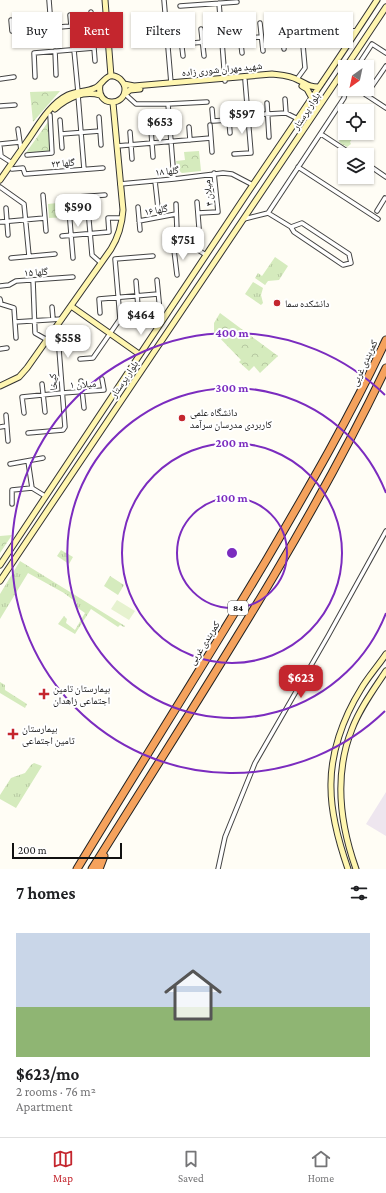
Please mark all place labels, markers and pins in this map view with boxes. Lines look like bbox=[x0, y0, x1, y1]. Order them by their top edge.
pin: $597 bbox=[218, 101, 266, 135]
pin: $653 bbox=[136, 109, 184, 143]
pin: $590 bbox=[54, 194, 102, 228]
pin: $751 bbox=[159, 227, 207, 261]
marker: دانشکده سما bbox=[272, 298, 282, 308]
place label: دانشکده سما bbox=[285, 298, 329, 309]
pin: $464 bbox=[117, 302, 165, 336]
pin: $558 bbox=[44, 325, 92, 359]
place label: دانشگاه علمی کاربردی مدرسان سرآمد bbox=[190, 407, 272, 431]
marker: دانشگاه علمی کاربردی مدرسان سرآمد bbox=[177, 413, 187, 423]
centre of rings bbox=[225, 546, 239, 560]
pin: $623 bbox=[277, 665, 325, 699]
place label: بیمارستان تامین اجتماعی زاهدان bbox=[53, 683, 111, 707]
marker: بیمارستان تامین اجتماعی زاهدان bbox=[38, 688, 50, 700]
place label: بیمارستان تامین اجتماعی bbox=[22, 723, 75, 747]
marker: بیمارستان تامین اجتماعی bbox=[7, 728, 19, 740]

